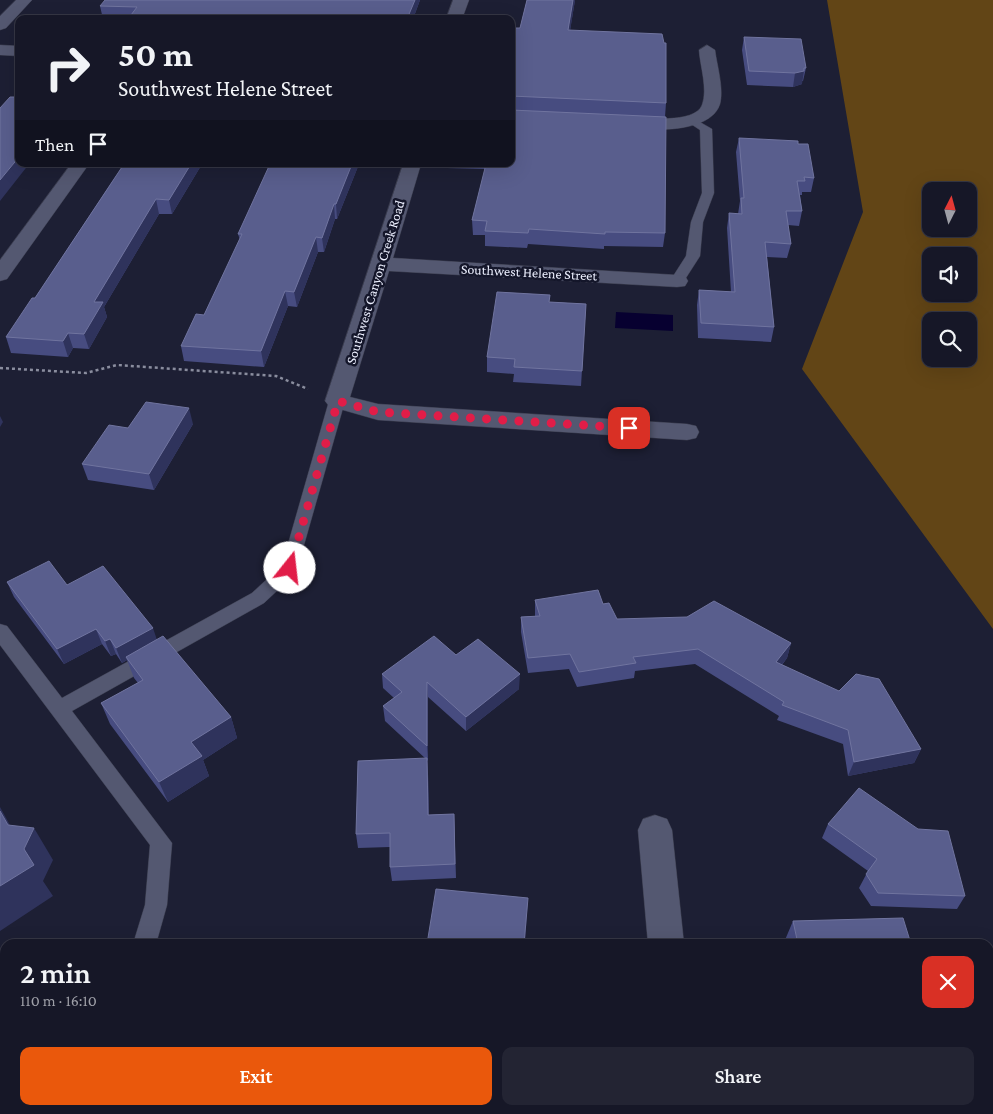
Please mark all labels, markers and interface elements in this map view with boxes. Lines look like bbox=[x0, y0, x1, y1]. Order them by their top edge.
icon: right bbox=[35, 35, 100, 100]
text: 50 m bbox=[118, 35, 193, 74]
text: Southwest Helene Street bbox=[118, 76, 332, 101]
icon: arrive bbox=[84, 130, 112, 158]
text: Then bbox=[35, 134, 74, 155]
north arrow bbox=[922, 182, 978, 238]
map controls bbox=[922, 182, 977, 367]
street label: Southwest Canyon Creek Road bbox=[342, 197, 408, 366]
button: sound bbox=[922, 247, 977, 302]
street label: Southwest Helene Street bbox=[460, 260, 598, 284]
button: search bbox=[922, 312, 977, 367]
pin bbox=[608, 407, 650, 449]
icon: arrive bbox=[615, 414, 643, 442]
position arrow bbox=[263, 541, 315, 593]
text: 2 min bbox=[20, 956, 91, 989]
button: close bbox=[922, 956, 974, 1008]
text: 110 m · 16:10 bbox=[20, 992, 97, 1009]
button: Exit bbox=[20, 1047, 492, 1105]
button: Share bbox=[502, 1047, 974, 1105]

